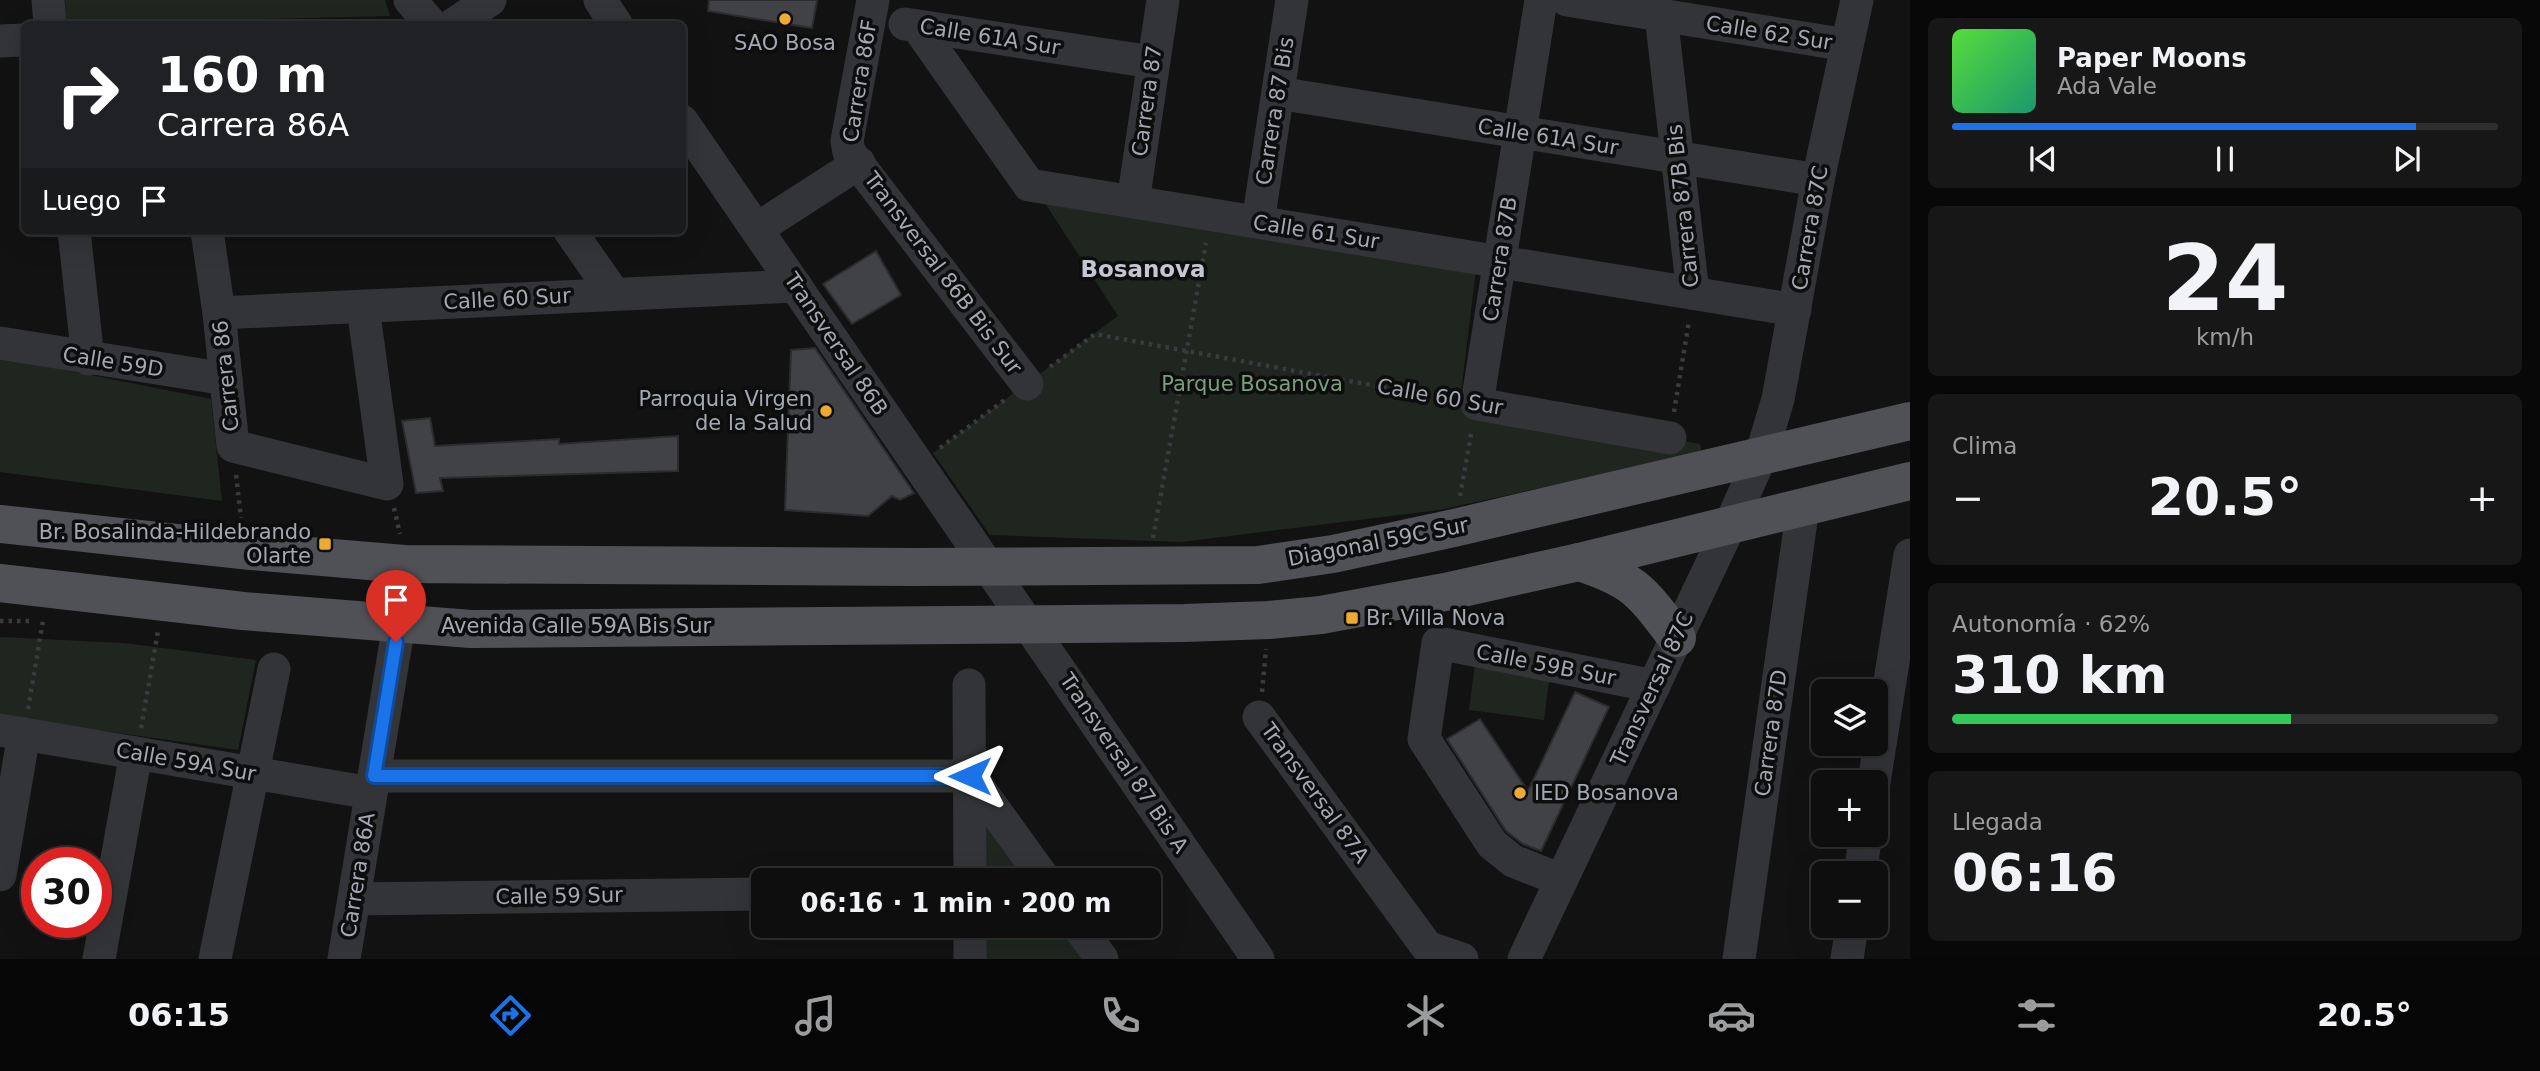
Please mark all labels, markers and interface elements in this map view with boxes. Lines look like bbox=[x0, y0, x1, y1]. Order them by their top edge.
marker: SAO Bosa bbox=[777, 11, 793, 27]
street label: Calle 62 Sur bbox=[1704, 11, 1834, 55]
street label: Calle 61A Sur bbox=[918, 14, 1062, 60]
street label: Carrera 86F bbox=[838, 18, 882, 144]
place label: SAO Bosa bbox=[734, 31, 836, 55]
street label: Carrera 87 Bis bbox=[1251, 35, 1299, 187]
text: Paper Moons bbox=[2057, 43, 2247, 73]
street label: Carrera 87 bbox=[1127, 44, 1167, 158]
text: 160 m bbox=[157, 47, 327, 104]
icon: right bbox=[42, 49, 133, 140]
text: Ada Vale bbox=[2057, 73, 2157, 99]
text: Carrera 86A bbox=[157, 106, 349, 144]
street label: Calle 61A Sur bbox=[1476, 114, 1620, 160]
street label: Carrera 87B Bis bbox=[1662, 123, 1704, 289]
icon: previous bbox=[2024, 140, 2062, 178]
icon: pause bbox=[2206, 140, 2244, 178]
icon: next bbox=[2388, 140, 2426, 178]
street label: Carrera 87C bbox=[1787, 164, 1833, 292]
street label: Transversal 86B Bis Sur bbox=[859, 166, 1027, 379]
icon: arrive bbox=[135, 182, 173, 220]
text: Luego bbox=[42, 186, 121, 216]
street label: Carrera 87B bbox=[1478, 195, 1522, 323]
street label: Calle 61 Sur bbox=[1251, 210, 1381, 254]
text: 24 bbox=[2162, 226, 2288, 331]
district label: Bosanova bbox=[1080, 256, 1206, 282]
street label: Transversal 86B bbox=[779, 267, 893, 420]
street label: Calle 60 Sur bbox=[443, 284, 572, 314]
street label: Carrera 86 bbox=[208, 319, 244, 433]
text: km/h bbox=[2196, 324, 2254, 350]
street label: Calle 59D bbox=[61, 342, 165, 382]
park label: Parque Bosanova bbox=[1161, 372, 1343, 396]
street label: Calle 60 Sur bbox=[1375, 374, 1505, 420]
place label: Parroquia Virgen de la Salud bbox=[639, 387, 812, 435]
marker: Parroquia Virgen de la Salud bbox=[818, 403, 834, 419]
text: Clima bbox=[1952, 433, 2017, 459]
text: 20.5° bbox=[2148, 467, 2302, 527]
text: − bbox=[1952, 476, 1984, 520]
text: + bbox=[2466, 476, 2498, 520]
street label: Diagonal 59C Sur bbox=[1286, 513, 1471, 571]
place label: Br. Bosalinda-Hildebrando Olarte bbox=[39, 520, 311, 568]
marker: Br. Bosalinda-Hildebrando Olarte bbox=[317, 536, 333, 552]
pin bbox=[366, 570, 426, 642]
icon: arrive bbox=[377, 581, 415, 619]
place label: Br. Villa Nova bbox=[1366, 606, 1505, 630]
street label: Transversal 87C bbox=[1605, 608, 1698, 771]
marker: Br. Villa Nova bbox=[1344, 610, 1360, 626]
text: Autonomía · 62% bbox=[1952, 611, 2150, 637]
street label: Avenida Calle 59A Bis Sur bbox=[441, 614, 711, 638]
street label: Calle 59B Sur bbox=[1474, 640, 1618, 690]
text: 310 km bbox=[1952, 645, 2167, 705]
street label: Transversal 87 Bis A bbox=[1054, 668, 1193, 858]
street label: Carrera 87D bbox=[1750, 668, 1792, 798]
map controls bbox=[1811, 679, 1888, 938]
button: layers bbox=[1811, 679, 1888, 756]
street label: Transversal 87A bbox=[1256, 718, 1374, 868]
street label: Calle 59A Sur bbox=[114, 738, 258, 786]
position arrow bbox=[933, 739, 1007, 813]
button: + bbox=[1811, 770, 1888, 847]
place label: IED Bosanova bbox=[1534, 781, 1679, 805]
marker: IED Bosanova bbox=[1512, 785, 1528, 801]
text: Llegada bbox=[1952, 809, 2043, 835]
street label: Carrera 86A bbox=[336, 810, 380, 939]
text: 06:16 bbox=[1952, 843, 2118, 903]
speed limit sign: 30 bbox=[21, 847, 112, 938]
button: − bbox=[1811, 861, 1888, 938]
street label: Calle 59 Sur bbox=[495, 883, 623, 909]
text: 06:16 · 1 min · 200 m bbox=[801, 888, 1111, 918]
icon: directions bbox=[486, 991, 535, 1040]
icon: music bbox=[791, 991, 840, 1040]
icon: phone bbox=[1096, 991, 1145, 1040]
icon: climate bbox=[1401, 991, 1450, 1040]
icon: car bbox=[1707, 991, 1756, 1040]
icon: filters bbox=[2012, 991, 2061, 1040]
text: 06:15 bbox=[128, 996, 230, 1034]
text: 20.5° bbox=[2317, 996, 2412, 1034]

